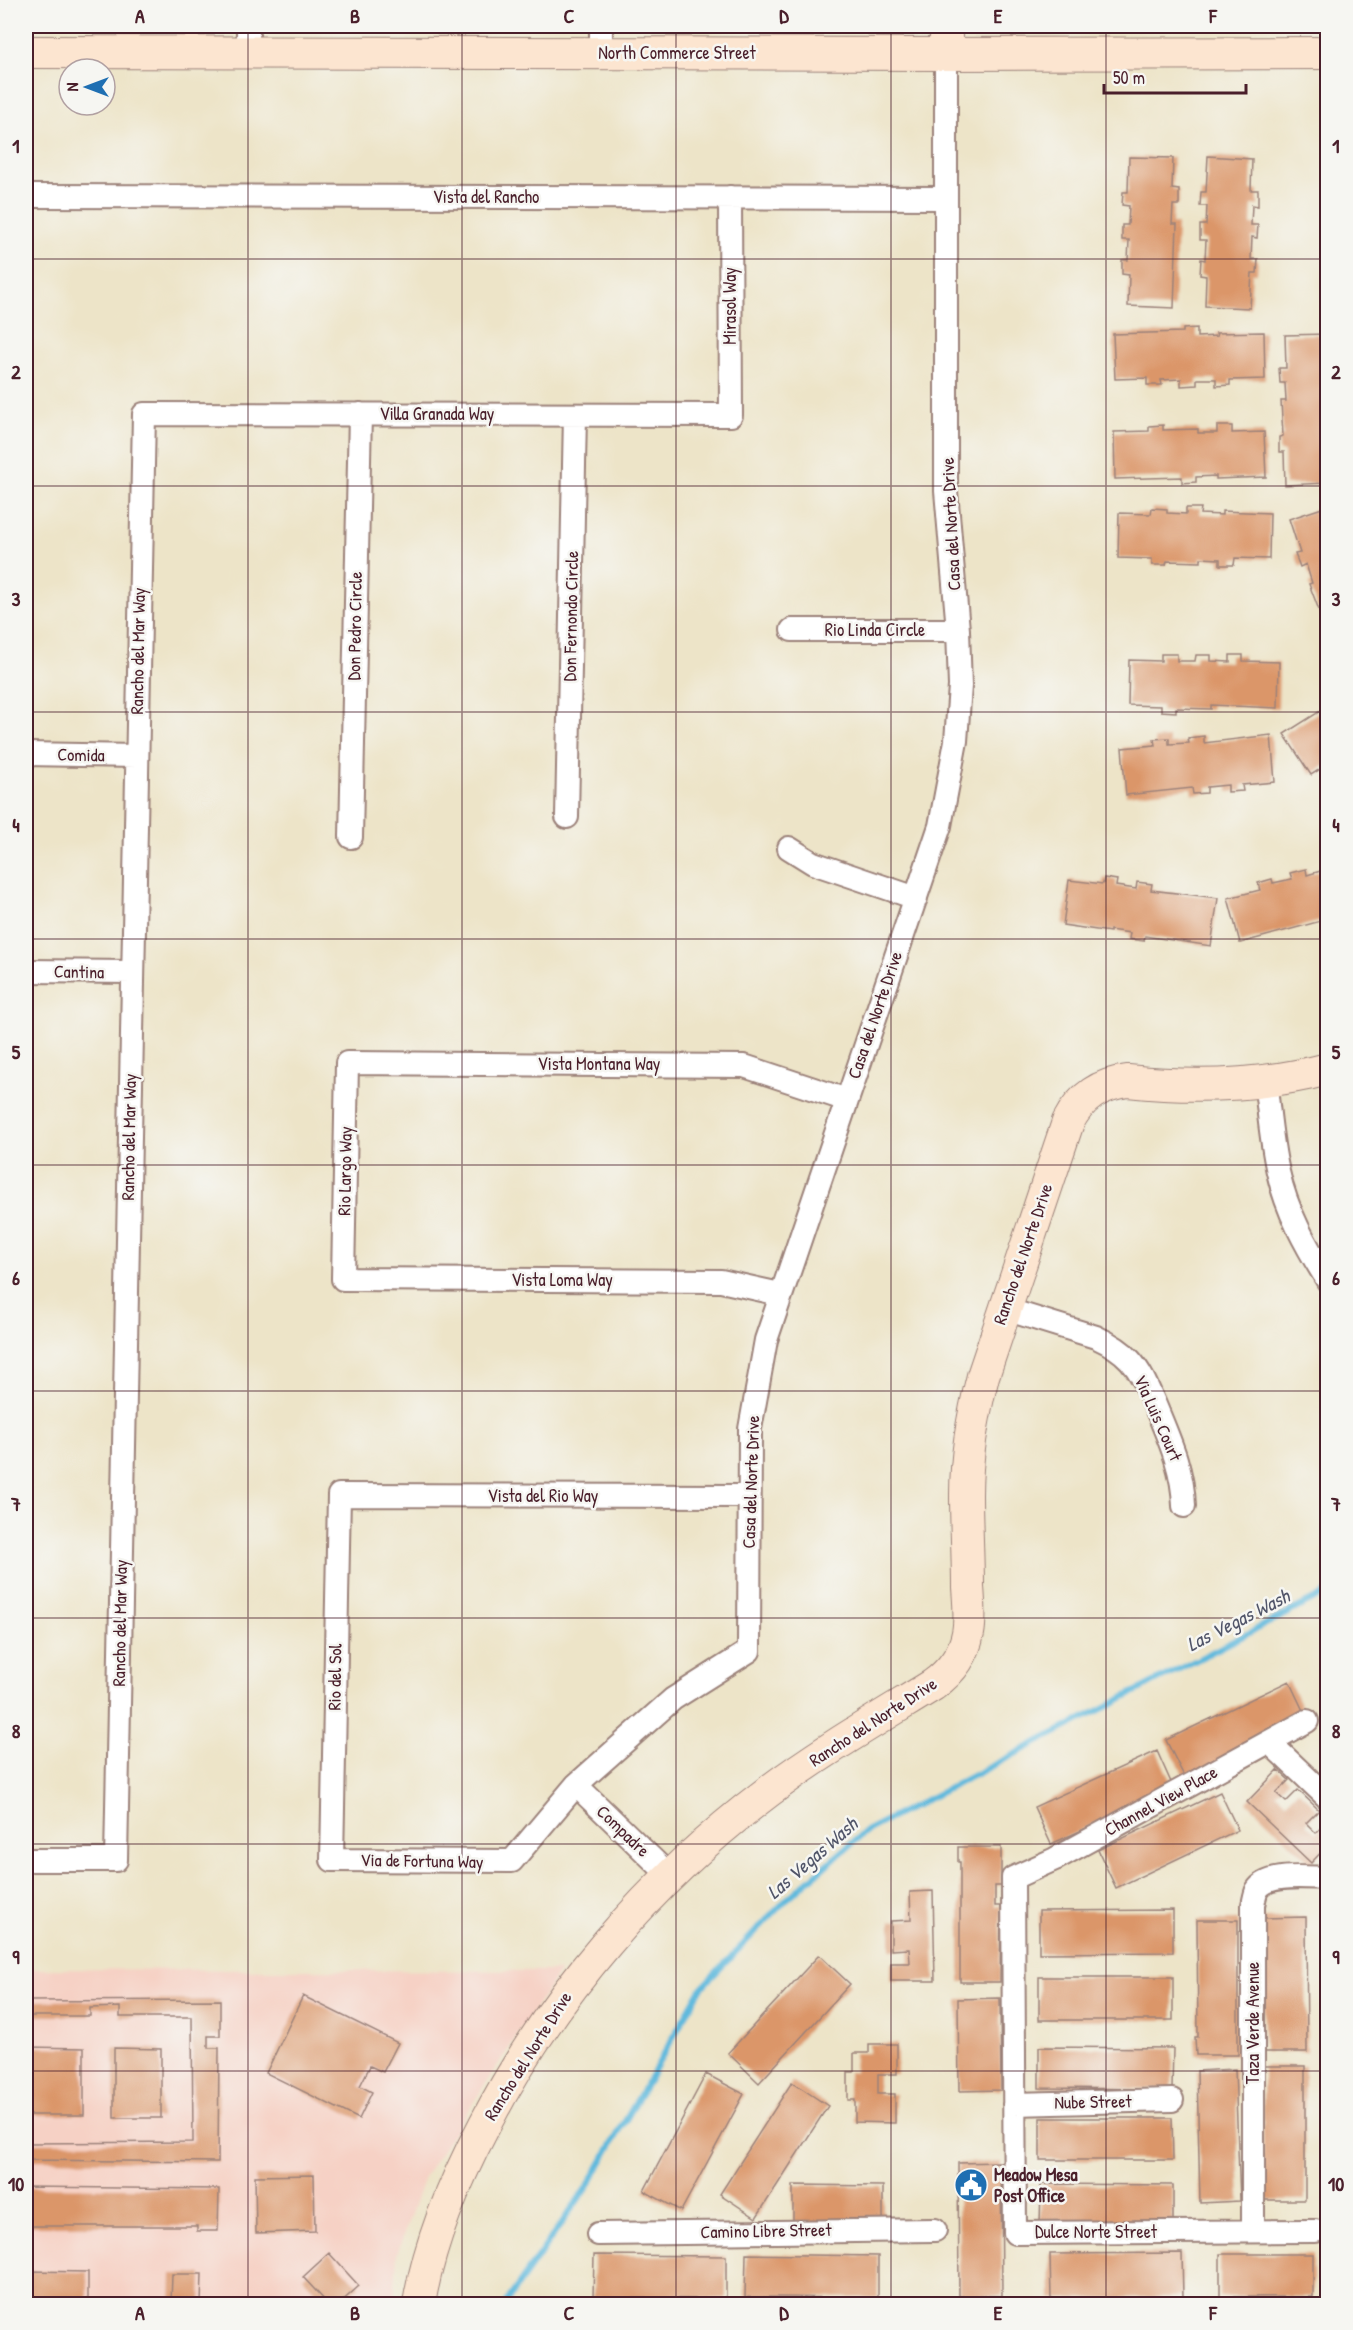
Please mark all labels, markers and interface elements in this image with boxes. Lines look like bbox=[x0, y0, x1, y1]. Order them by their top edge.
text: A bbox=[135, 2, 145, 29]
text: B bbox=[350, 2, 360, 29]
text: C bbox=[564, 2, 575, 29]
text: D bbox=[779, 2, 789, 29]
text: E bbox=[994, 2, 1003, 29]
text: F bbox=[1208, 2, 1218, 29]
street label: North Commerce Street bbox=[598, 40, 757, 65]
north arrow bbox=[57, 57, 117, 117]
scale bar bbox=[1104, 57, 1246, 95]
text: 50 m bbox=[1113, 65, 1145, 90]
text: N bbox=[61, 82, 83, 91]
text: 1 bbox=[12, 132, 20, 159]
text: 1 bbox=[1332, 132, 1340, 159]
street label: Vista del Rancho bbox=[433, 184, 539, 209]
street label: Mirasol Way bbox=[717, 267, 742, 345]
text: 2 bbox=[11, 358, 21, 385]
text: 2 bbox=[1331, 358, 1341, 385]
street label: Villa Granada Way bbox=[380, 401, 495, 426]
street label: Casa del Norte Drive bbox=[935, 457, 966, 591]
street label: Don Fernondo Circle bbox=[557, 550, 584, 682]
street label: Don Pedro Circle bbox=[341, 571, 368, 681]
text: 3 bbox=[12, 585, 21, 612]
text: 3 bbox=[1332, 585, 1341, 612]
street label: Rancho del Mar Way bbox=[124, 587, 151, 715]
street label: Rio Linda Circle bbox=[825, 617, 925, 642]
street label: Comida bbox=[57, 742, 105, 767]
text: 4 bbox=[12, 811, 20, 838]
text: 4 bbox=[1332, 811, 1340, 838]
street label: Casa del Norte Drive bbox=[841, 948, 908, 1082]
street label: Cantina bbox=[54, 959, 104, 984]
text: 5 bbox=[12, 1038, 21, 1065]
text: 5 bbox=[1332, 1038, 1341, 1065]
street label: Vista Montana Way bbox=[538, 1051, 661, 1076]
street label: Rancho del Mar Way bbox=[115, 1073, 142, 1201]
street label: Rio Largo Way bbox=[331, 1126, 358, 1216]
street label: Rancho del Norte Drive bbox=[987, 1180, 1058, 1328]
text: 6 bbox=[12, 1264, 20, 1291]
text: 6 bbox=[1332, 1264, 1340, 1291]
street label: Vista Loma Way bbox=[511, 1267, 613, 1292]
street label: Via Luis Court bbox=[1128, 1371, 1189, 1466]
street label: Casa del Norte Drive bbox=[736, 1415, 765, 1549]
street label: Vista del Rio Way bbox=[488, 1483, 599, 1508]
text: 7 bbox=[10, 1490, 21, 1517]
text: 7 bbox=[1330, 1490, 1341, 1517]
street label: Rancho del Mar Way bbox=[106, 1559, 133, 1687]
water label: Las Vegas Wash bbox=[1182, 1581, 1296, 1658]
street label: Rio del Sol bbox=[321, 1643, 348, 1711]
street label: Rancho del Norte Drive bbox=[804, 1671, 941, 1772]
text: 8 bbox=[12, 1717, 21, 1744]
text: 8 bbox=[1332, 1717, 1341, 1744]
street label: Channel View Place bbox=[1100, 1759, 1222, 1842]
street label: Compadre bbox=[591, 1799, 655, 1862]
water label: Las Vegas Wash bbox=[761, 1810, 865, 1905]
street label: Via de Fortuna Way bbox=[360, 1847, 484, 1874]
text: 9 bbox=[12, 1943, 20, 1970]
text: 9 bbox=[1332, 1943, 1340, 1970]
street label: Taza Verde Avenue bbox=[1240, 1962, 1265, 2084]
street label: Rancho del Norte Drive bbox=[478, 1987, 577, 2125]
street label: Nube Street bbox=[1054, 2088, 1133, 2115]
place label: Meadow Mesa Post Office bbox=[994, 2162, 1078, 2208]
public building icon: Meadow Mesa Post Office bbox=[953, 2167, 989, 2203]
text: 10 bbox=[8, 2170, 24, 2197]
text: 10 bbox=[1328, 2170, 1344, 2197]
street label: Camino Libre Street bbox=[700, 2217, 833, 2244]
street label: Dulce Norte Street bbox=[1035, 2219, 1158, 2244]
text: A bbox=[135, 2299, 145, 2326]
text: B bbox=[350, 2299, 360, 2326]
text: C bbox=[564, 2299, 575, 2326]
text: D bbox=[779, 2299, 789, 2326]
text: E bbox=[994, 2299, 1003, 2326]
text: F bbox=[1208, 2299, 1218, 2326]

